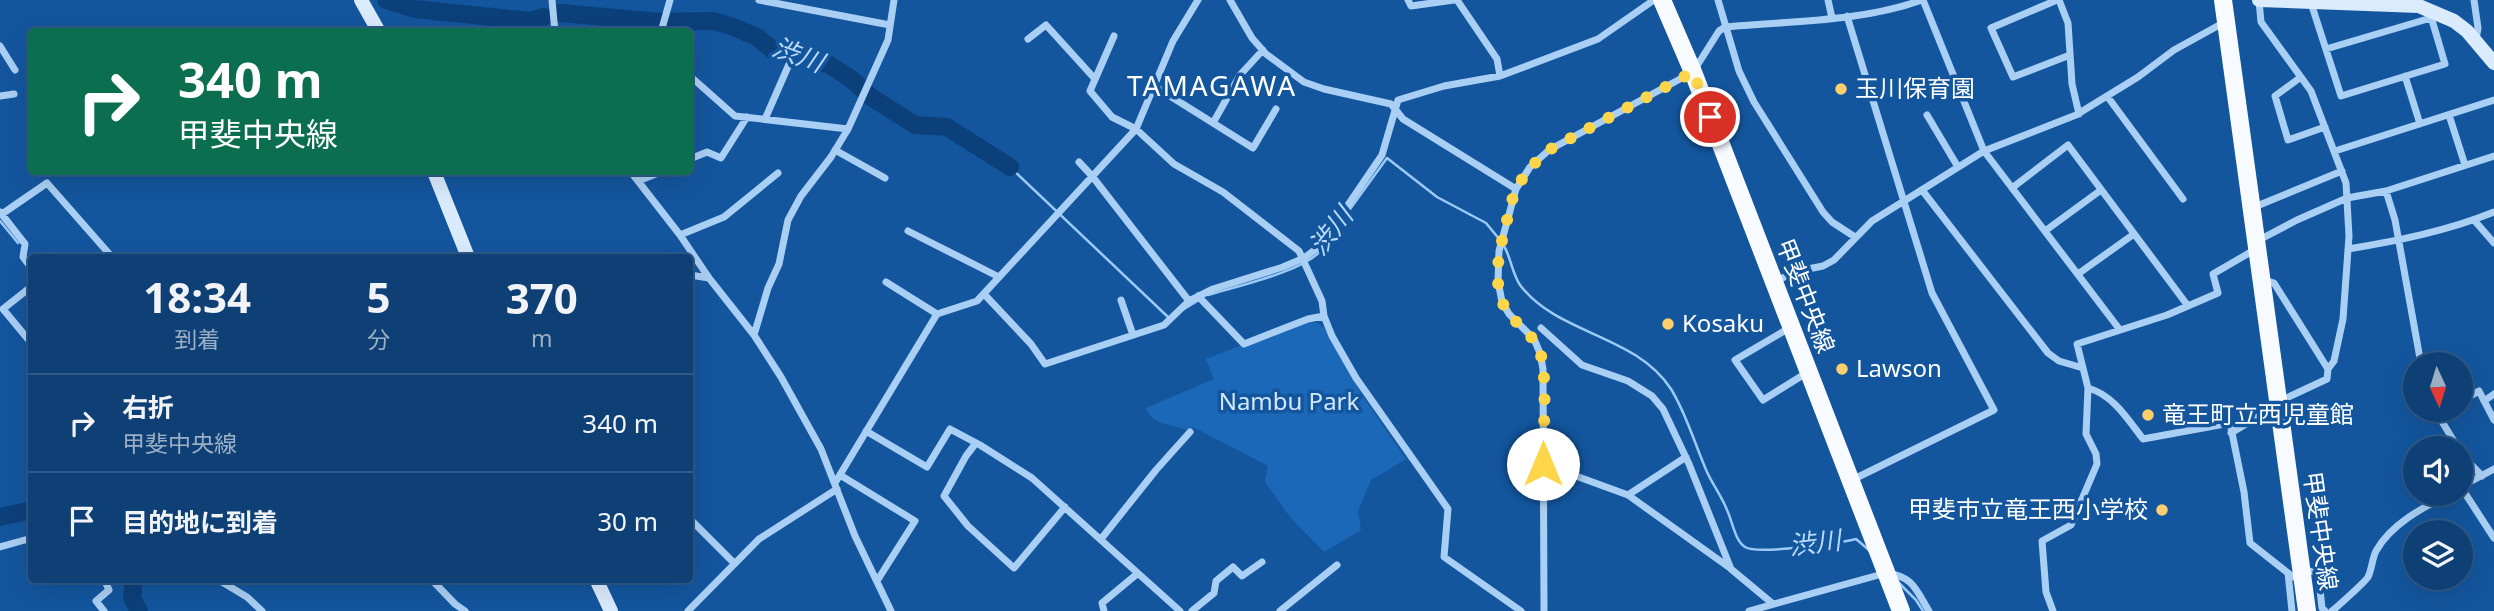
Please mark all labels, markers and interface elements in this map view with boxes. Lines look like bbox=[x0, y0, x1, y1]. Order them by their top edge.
water label: 渋川 bbox=[768, 28, 832, 81]
text: 340 m bbox=[178, 46, 323, 112]
icon: right bbox=[63, 56, 154, 147]
district label: TAMAGAWA bbox=[1127, 66, 1297, 104]
place label: 玉川保育園 bbox=[1855, 71, 1975, 104]
marker: 玉川保育園 bbox=[1833, 81, 1849, 97]
pin bbox=[1680, 87, 1740, 147]
icon: arrive bbox=[1691, 98, 1729, 136]
text: 甲斐中央線 bbox=[178, 112, 338, 155]
water label: 渋川 bbox=[1300, 196, 1362, 262]
street label: 甲斐中央線 bbox=[1769, 234, 1843, 357]
text: 18:34 bbox=[143, 268, 251, 325]
text: 5 bbox=[366, 268, 390, 325]
text: 370 bbox=[506, 269, 578, 326]
place label: Kosaku bbox=[1682, 306, 1764, 339]
marker: Kosaku bbox=[1660, 316, 1676, 332]
text: m bbox=[531, 322, 552, 354]
text: 到着 bbox=[174, 323, 220, 355]
text: 分 bbox=[367, 323, 390, 355]
place label: Lawson bbox=[1856, 351, 1942, 384]
north arrow bbox=[2403, 352, 2473, 422]
map controls bbox=[2403, 352, 2473, 590]
marker: Lawson bbox=[1834, 361, 1850, 377]
park label: Nambu Park bbox=[1219, 384, 1360, 417]
text: 右折 bbox=[122, 389, 174, 425]
place label: 竜王町立西児童館 bbox=[2162, 397, 2354, 430]
icon: right bbox=[63, 404, 101, 442]
text: 340 m bbox=[582, 405, 658, 441]
marker: 竜王町立西児童館 bbox=[2140, 407, 2156, 423]
text: 甲斐中央線 bbox=[122, 427, 237, 459]
position arrow bbox=[1506, 427, 1580, 501]
button: sound bbox=[2403, 436, 2473, 506]
street label: 甲斐中央線 bbox=[2297, 469, 2346, 593]
place label: 甲斐市立竜王西小学校 bbox=[1908, 492, 2148, 525]
icon: arrive bbox=[63, 502, 101, 540]
marker: 甲斐市立竜王西小学校 bbox=[2154, 502, 2170, 518]
text: 30 m bbox=[597, 503, 658, 539]
text: 目的地に到着 bbox=[122, 504, 278, 540]
button: layers bbox=[2403, 520, 2473, 590]
water label: 渋川 bbox=[1787, 521, 1846, 563]

